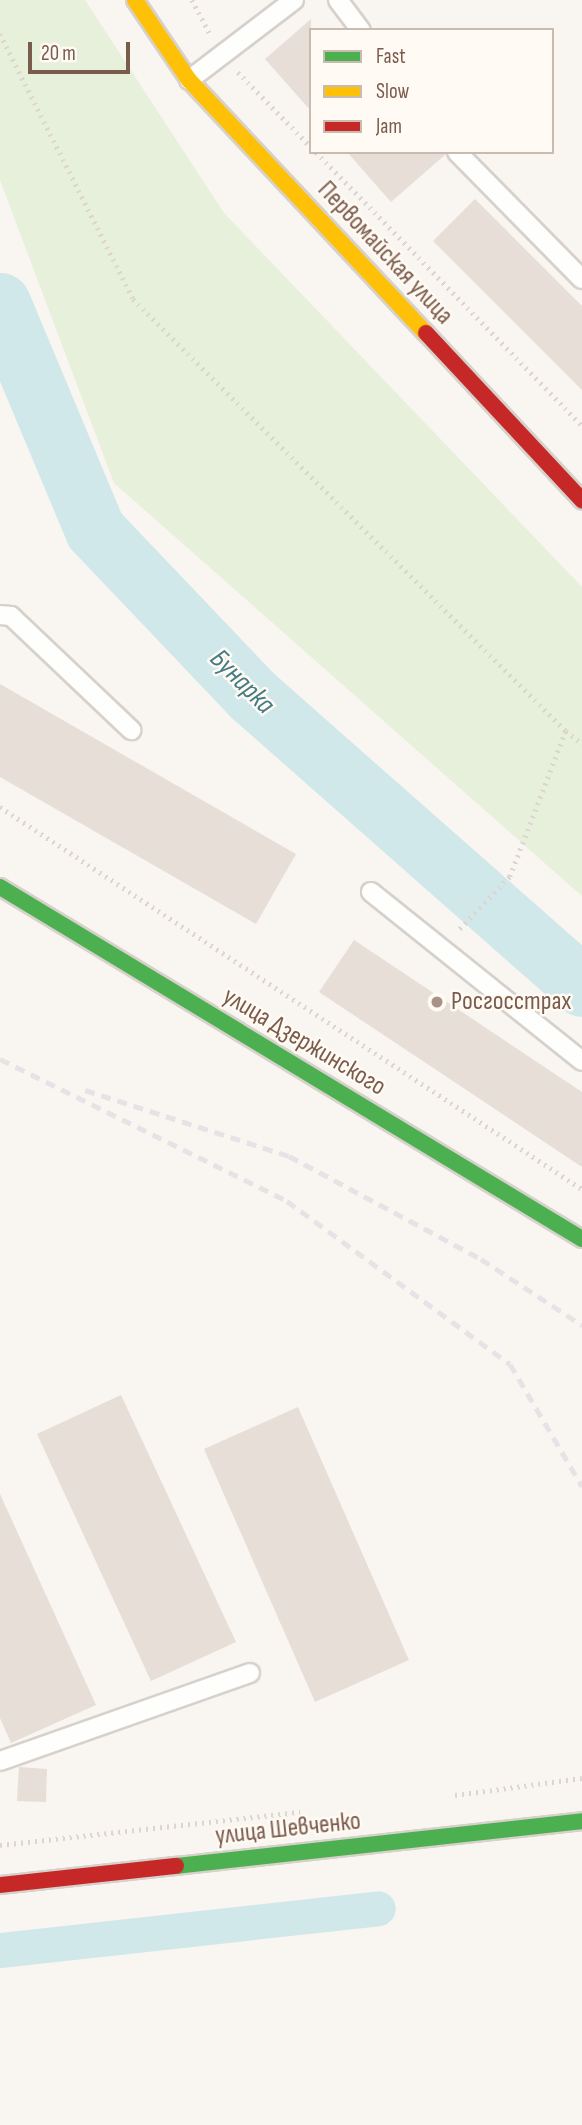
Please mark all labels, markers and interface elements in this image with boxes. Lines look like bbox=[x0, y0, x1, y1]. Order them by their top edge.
scale bar bbox=[32, 28, 133, 72]
legend bbox=[309, 28, 554, 154]
text: 20 m bbox=[41, 41, 76, 66]
text: Fast bbox=[376, 44, 406, 69]
text: Slow bbox=[376, 79, 409, 104]
text: Jam bbox=[376, 114, 402, 139]
street label: Первомайская улица bbox=[311, 175, 459, 331]
water label: Бунарка bbox=[203, 643, 281, 721]
street label: улица Дзержинского bbox=[217, 981, 391, 1103]
place label: Росгосстрах bbox=[451, 986, 571, 1018]
marker: Росгосстрах bbox=[429, 994, 445, 1010]
street label: улица Шевченко bbox=[214, 1806, 362, 1852]

